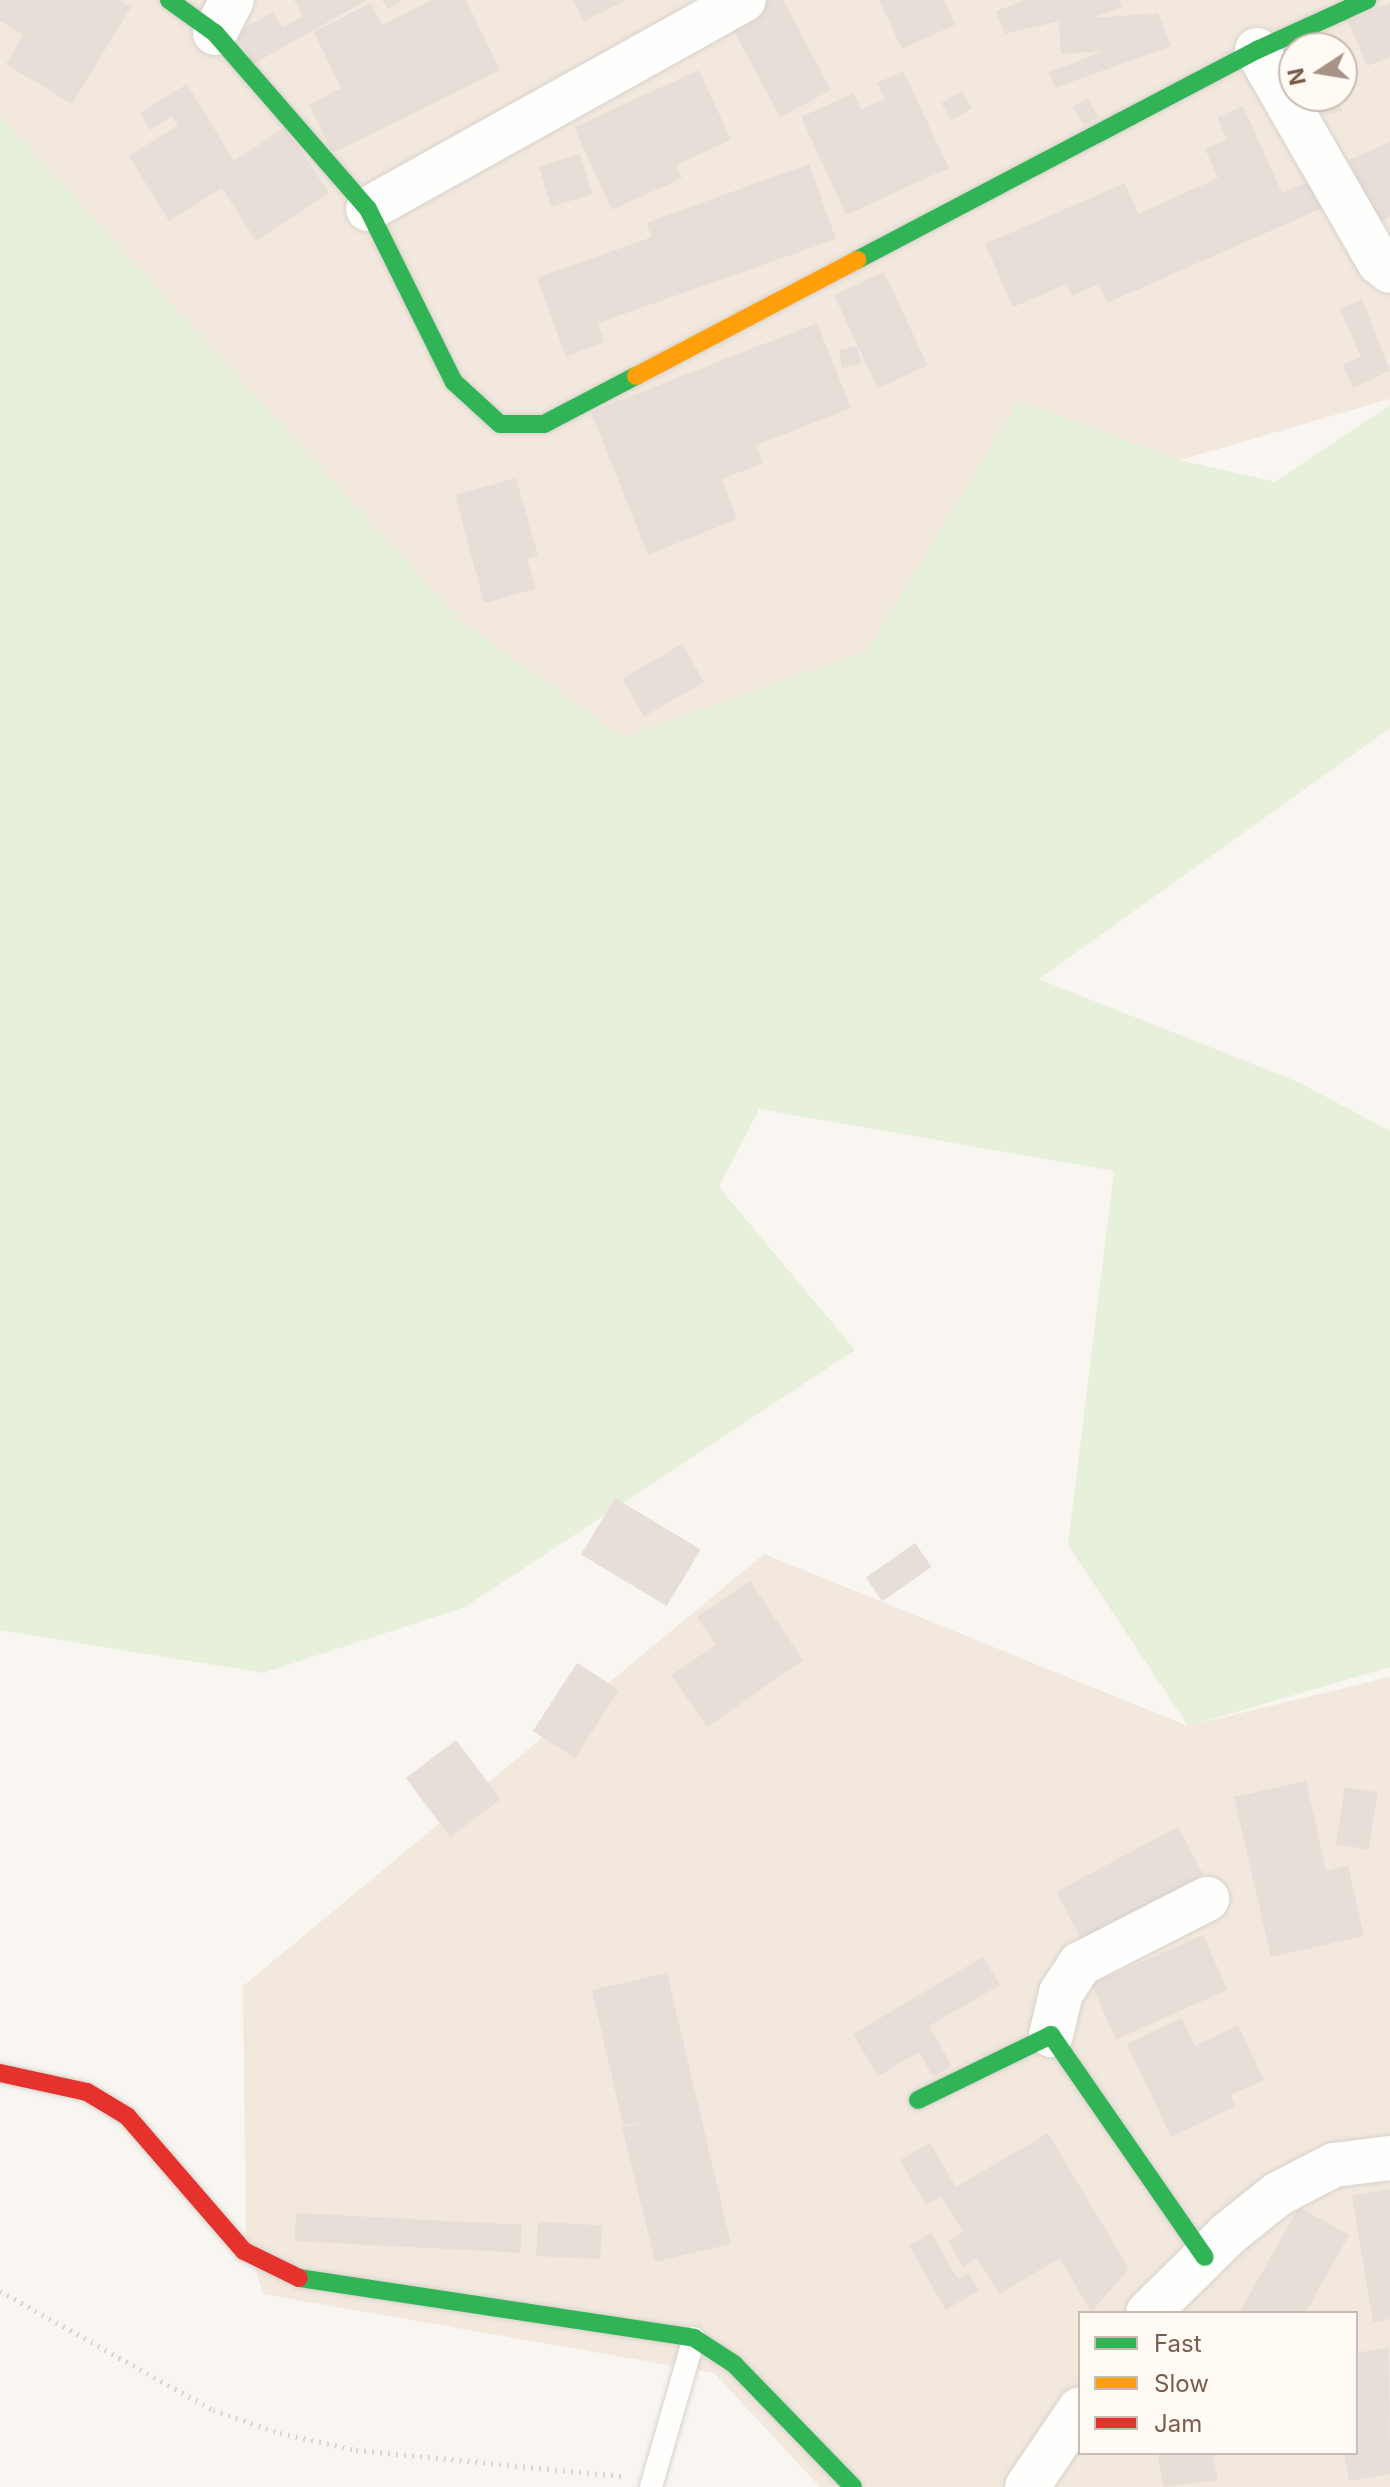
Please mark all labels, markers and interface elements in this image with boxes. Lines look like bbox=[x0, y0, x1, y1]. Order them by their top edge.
north arrow bbox=[1278, 32, 1358, 112]
text: N bbox=[1282, 66, 1311, 87]
legend bbox=[1078, 2311, 1358, 2455]
text: Fast bbox=[1154, 2329, 1202, 2358]
text: Slow bbox=[1154, 2369, 1209, 2398]
text: Jam bbox=[1154, 2409, 1202, 2438]

